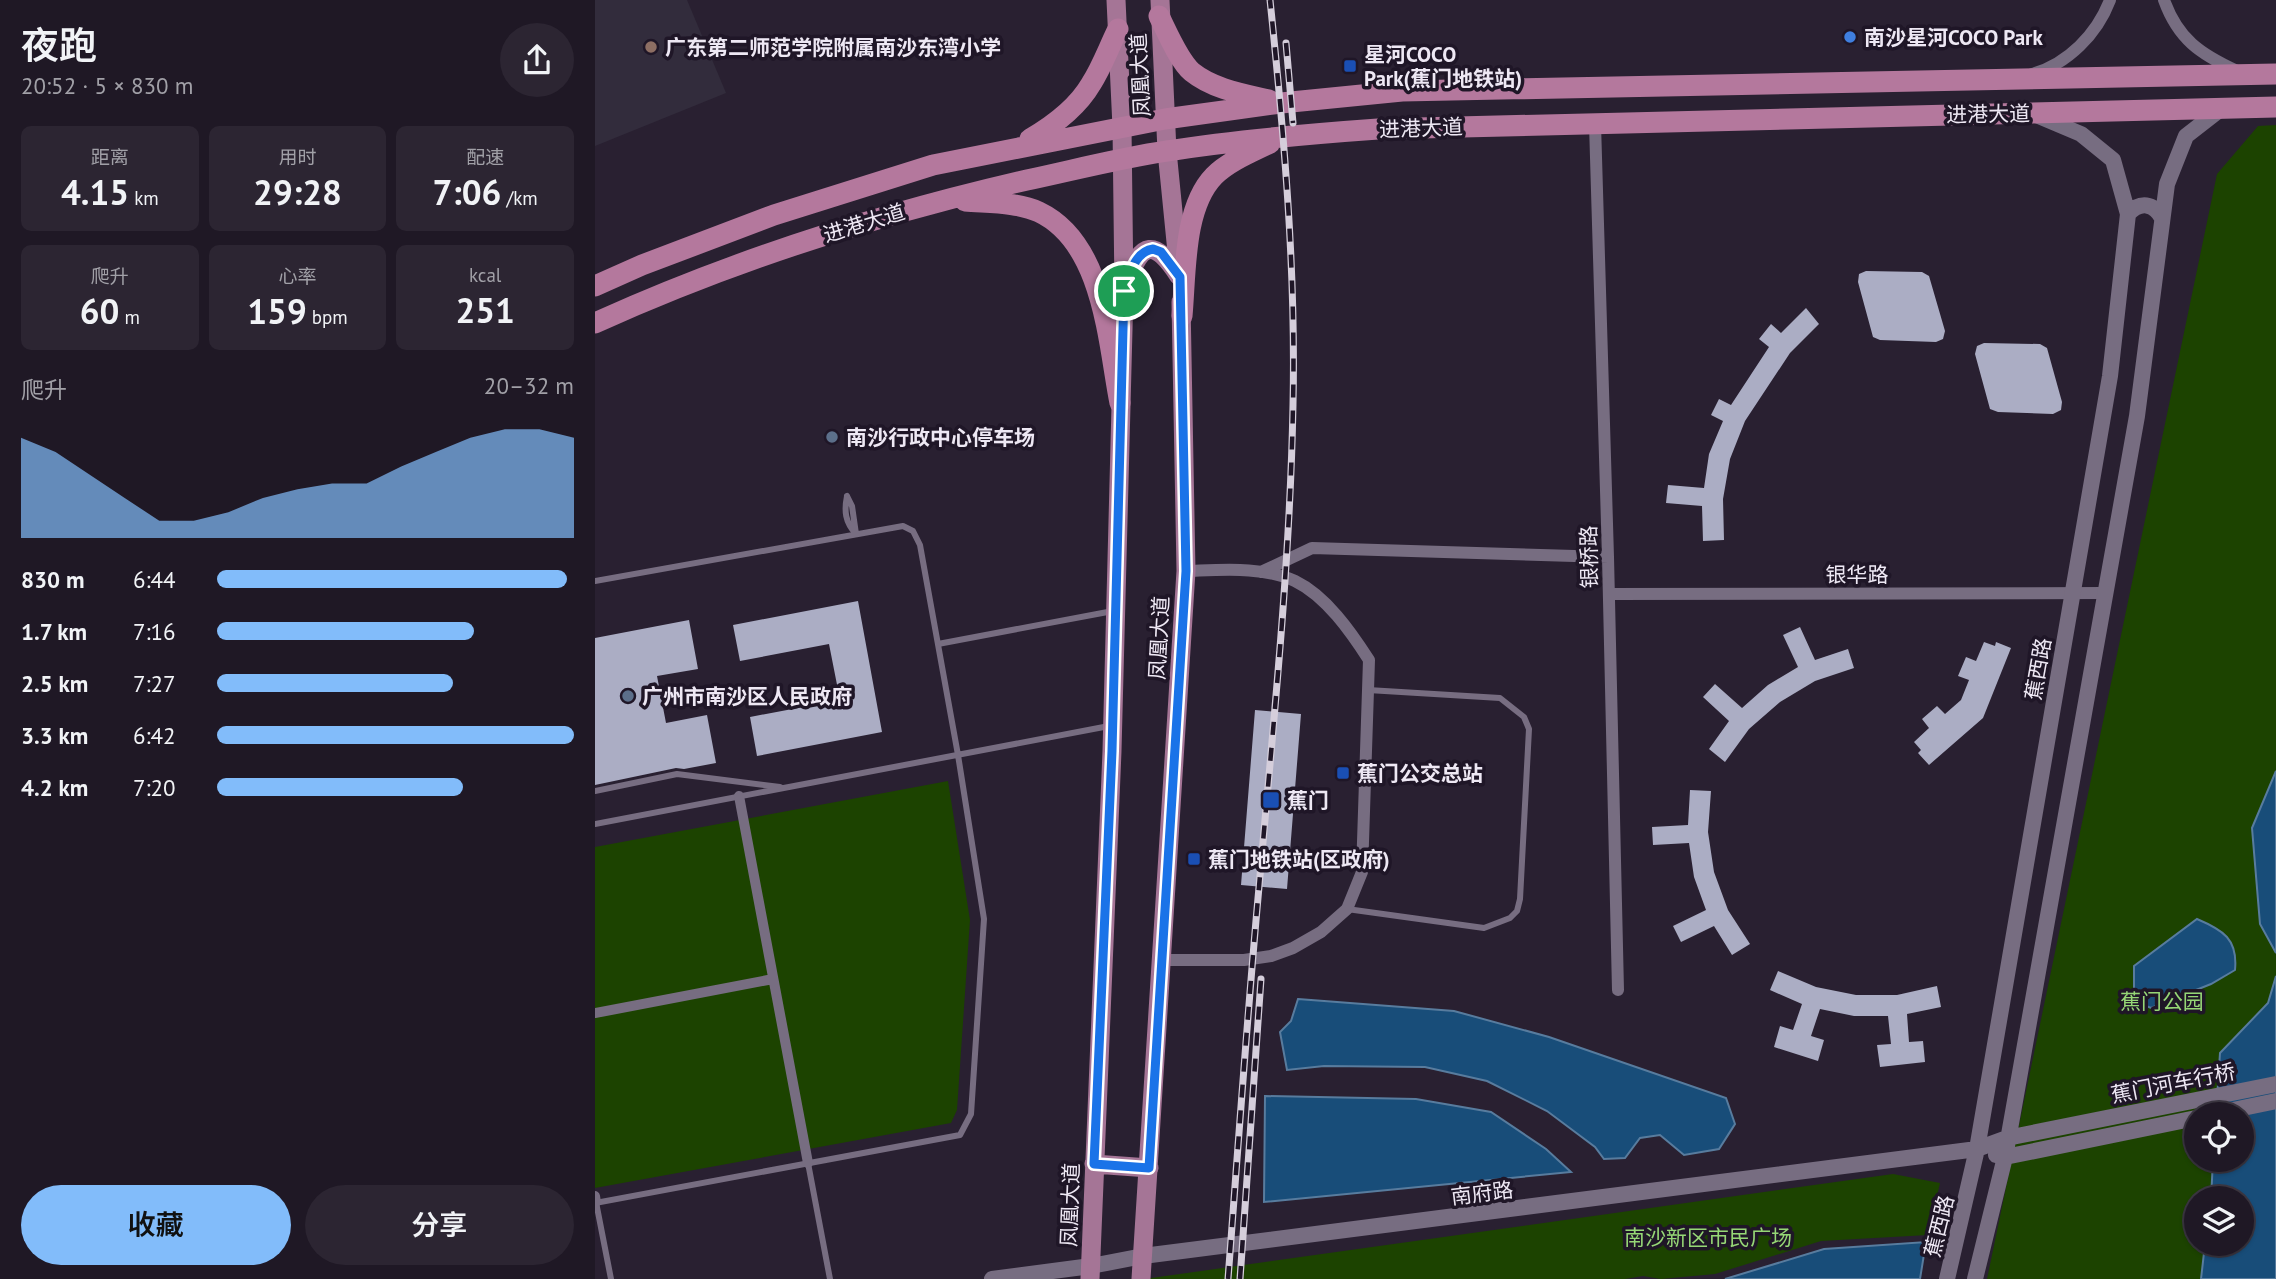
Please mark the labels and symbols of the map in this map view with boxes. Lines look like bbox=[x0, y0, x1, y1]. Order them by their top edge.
place label: 南沙星河COCO Park bbox=[1864, 24, 2043, 51]
marker: 南沙星河COCO Park bbox=[1842, 29, 1858, 45]
street label: 凤凰大道 bbox=[1124, 32, 1156, 118]
place label: 广东第二师范学院附属南沙东湾小学 bbox=[665, 34, 1001, 61]
marker: 广东第二师范学院附属南沙东湾小学 bbox=[643, 39, 659, 55]
place label: 星河COCO Park(蕉门地铁站) bbox=[1364, 41, 1522, 92]
marker: 星河COCO Park(蕉门地铁站) bbox=[1342, 58, 1358, 74]
street label: 进港大道 bbox=[1946, 100, 2030, 128]
street label: 进港大道 bbox=[1379, 113, 1463, 143]
street label: 进港大道 bbox=[820, 198, 908, 248]
pin bbox=[1094, 261, 1154, 321]
place label: 南沙行政中心停车场 bbox=[846, 424, 1035, 451]
marker: 南沙行政中心停车场 bbox=[824, 429, 840, 445]
street label: 银桥路 bbox=[1575, 525, 1603, 589]
street label: 银华路 bbox=[1826, 561, 1889, 588]
street label: 凤凰大道 bbox=[1143, 595, 1175, 681]
street label: 蕉西路 bbox=[2019, 636, 2057, 702]
place label: 广州市南沙区人民政府 bbox=[642, 683, 852, 710]
marker: 广州市南沙区人民政府 bbox=[620, 688, 636, 704]
place label: 蕉门公交总站 bbox=[1357, 760, 1483, 787]
marker: 蕉门公交总站 bbox=[1335, 765, 1351, 781]
place label: 蕉门 bbox=[1287, 787, 1329, 814]
marker: 蕉门 bbox=[1261, 790, 1281, 810]
place label: 蕉门地铁站(区政府) bbox=[1208, 846, 1390, 873]
marker: 蕉门地铁站(区政府) bbox=[1186, 851, 1202, 867]
park label: 蕉门公园 bbox=[2120, 988, 2204, 1015]
street label: 蕉门河车行桥 bbox=[2109, 1058, 2237, 1108]
street label: 凤凰大道 bbox=[1055, 1163, 1085, 1247]
street label: 南府路 bbox=[1449, 1176, 1515, 1210]
street label: 蕉西路 bbox=[1918, 1192, 1960, 1260]
park label: 南沙新区市民广场 bbox=[1624, 1224, 1792, 1251]

